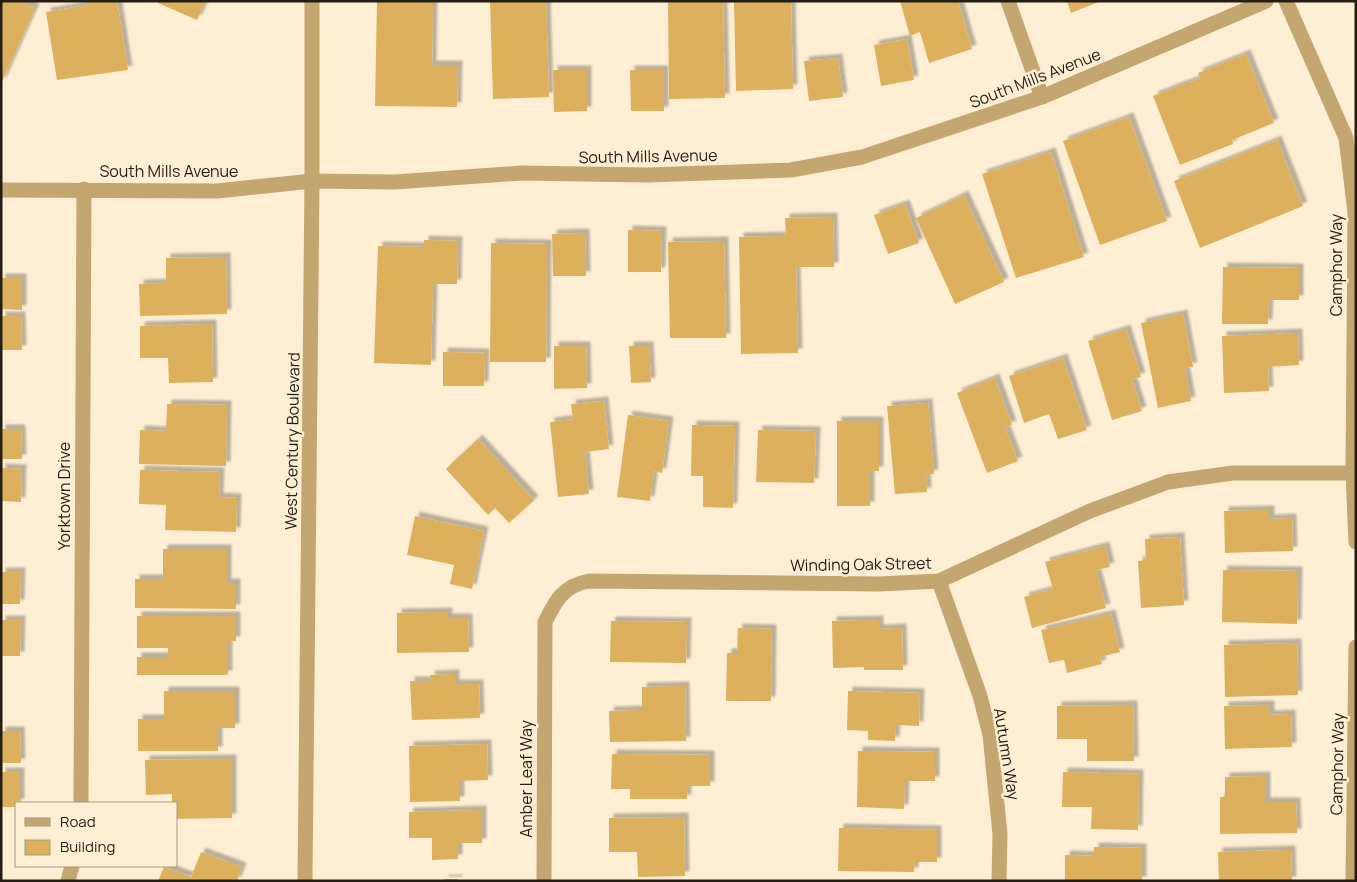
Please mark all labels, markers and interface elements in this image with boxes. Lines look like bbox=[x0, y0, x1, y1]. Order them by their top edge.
street label: South Mills Avenue bbox=[966, 43, 1104, 113]
street label: South Mills Avenue bbox=[578, 144, 718, 168]
street label: South Mills Avenue bbox=[100, 160, 238, 182]
street label: Camphor Way bbox=[1325, 213, 1347, 316]
street label: West Century Boulevard bbox=[279, 352, 305, 530]
street label: Yorktown Drive bbox=[53, 442, 75, 550]
street label: Winding Oak Street bbox=[790, 552, 932, 576]
street label: Autumn Way bbox=[989, 706, 1025, 802]
street label: Camphor Way bbox=[1325, 712, 1349, 815]
street label: Amber Leaf Way bbox=[515, 720, 537, 838]
legend bbox=[15, 802, 178, 867]
text: Road bbox=[60, 811, 96, 832]
text: Building bbox=[60, 836, 115, 857]

